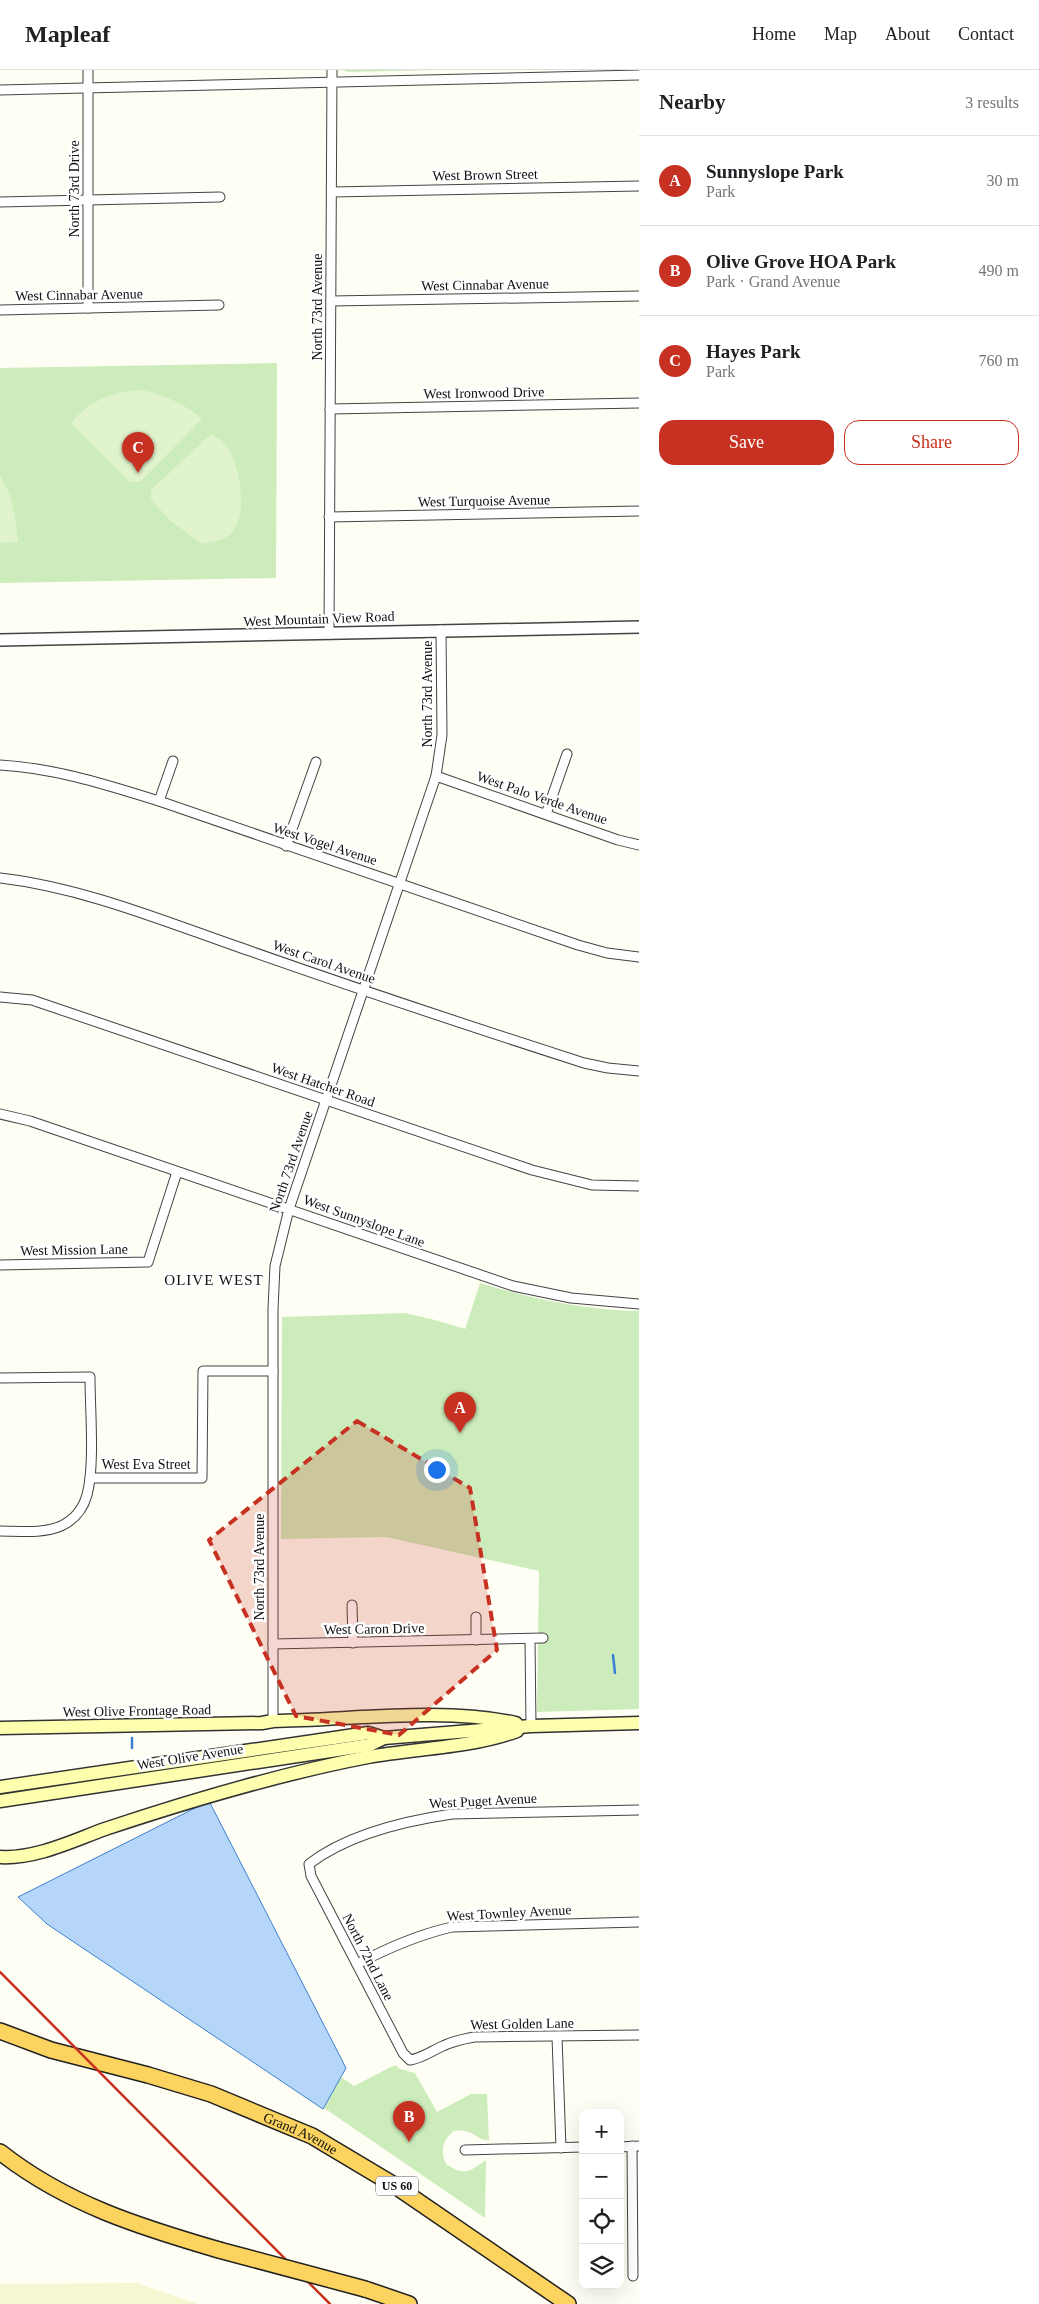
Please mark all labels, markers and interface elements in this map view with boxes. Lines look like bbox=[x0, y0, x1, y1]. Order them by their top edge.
text: Mapleaf bbox=[25, 21, 110, 47]
text: Home bbox=[752, 24, 796, 44]
text: Map bbox=[824, 24, 857, 44]
text: About bbox=[885, 24, 930, 44]
text: Contact bbox=[958, 24, 1014, 44]
text: Nearby bbox=[659, 90, 726, 114]
text: 3 results bbox=[965, 94, 1019, 111]
street label: North 73rd Drive bbox=[67, 140, 82, 238]
text: Sunnyslope Park bbox=[706, 161, 844, 182]
street label: West Brown Street bbox=[432, 167, 538, 183]
text: A bbox=[669, 172, 681, 189]
text: 30 m bbox=[987, 172, 1019, 189]
text: Park bbox=[706, 183, 735, 200]
text: Olive Grove HOA Park bbox=[706, 251, 896, 272]
street label: North 73rd Avenue bbox=[310, 253, 325, 361]
text: B bbox=[670, 262, 680, 279]
text: 490 m bbox=[979, 262, 1019, 279]
text: Park · Grand Avenue bbox=[706, 273, 840, 290]
street label: West Cinnabar Avenue bbox=[421, 276, 549, 294]
street label: West Cinnabar Avenue bbox=[15, 286, 143, 304]
text: Hayes Park bbox=[706, 341, 800, 362]
text: C bbox=[669, 352, 681, 369]
text: 760 m bbox=[979, 352, 1019, 369]
text: Park bbox=[706, 363, 735, 380]
street label: West Ironwood Drive bbox=[423, 384, 545, 402]
button: Save bbox=[659, 420, 834, 465]
button: Share bbox=[844, 420, 1019, 465]
pin: C bbox=[122, 432, 154, 473]
street label: West Turquoise Avenue bbox=[418, 492, 550, 510]
street label: West Mountain View Road bbox=[243, 609, 395, 629]
street label: North 73rd Avenue bbox=[420, 640, 435, 748]
street label: West Palo Verde Avenue bbox=[475, 769, 609, 827]
street label: West Vogel Avenue bbox=[271, 820, 379, 868]
street label: West Carol Avenue bbox=[271, 937, 377, 987]
street label: West Hatcher Road bbox=[269, 1060, 377, 1110]
street label: North 73rd Avenue bbox=[266, 1109, 316, 1215]
street label: West Sunnyslope Lane bbox=[301, 1192, 427, 1250]
street label: West Mission Lane bbox=[20, 1242, 128, 1258]
district label: OLIVE WEST bbox=[164, 1272, 264, 1288]
pin: A bbox=[444, 1392, 476, 1433]
street label: West Eva Street bbox=[101, 1457, 191, 1472]
your location bbox=[424, 1457, 450, 1483]
street label: North 73rd Avenue bbox=[252, 1513, 267, 1621]
street label: West Caron Drive bbox=[324, 1621, 424, 1637]
street label: West Olive Frontage Road bbox=[63, 1702, 211, 1720]
street label: West Olive Avenue bbox=[136, 1741, 244, 1773]
street label: West Puget Avenue bbox=[429, 1791, 537, 1811]
street label: West Townley Avenue bbox=[446, 1902, 572, 1924]
street label: North 72nd Lane bbox=[340, 1911, 396, 2003]
street label: West Golden Lane bbox=[470, 2016, 574, 2032]
pin: B bbox=[393, 2101, 425, 2142]
street label: Grand Avenue bbox=[261, 2109, 340, 2157]
map controls bbox=[579, 2109, 624, 2289]
button: + bbox=[579, 2109, 624, 2154]
button: − bbox=[579, 2154, 624, 2199]
road number: US 60 bbox=[376, 2176, 418, 2196]
button: locate bbox=[579, 2199, 624, 2244]
button: layers bbox=[579, 2244, 624, 2289]

